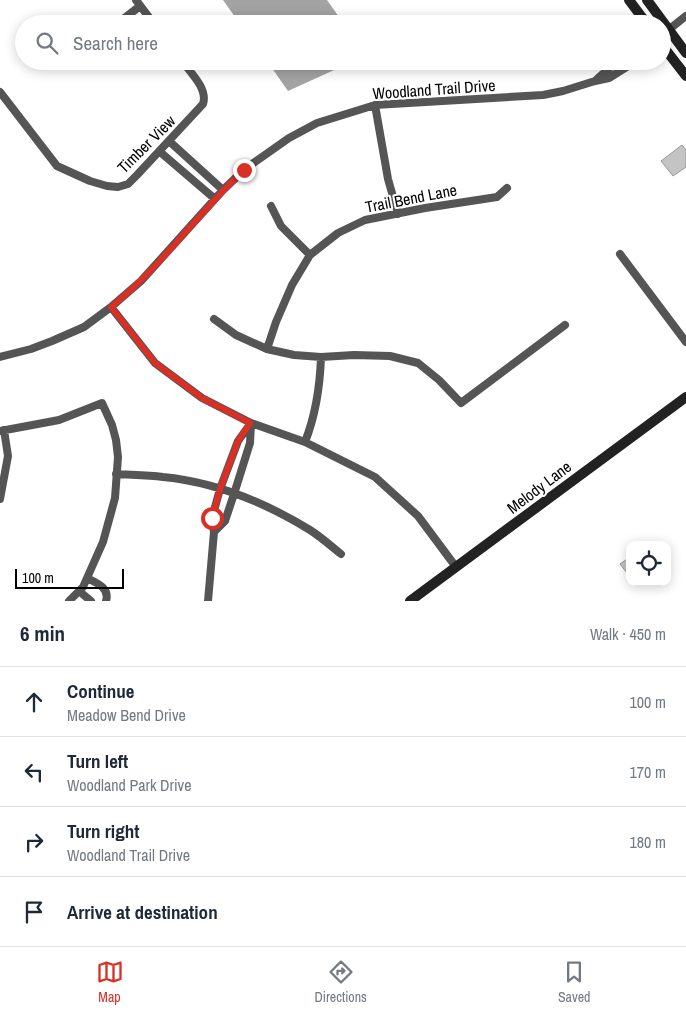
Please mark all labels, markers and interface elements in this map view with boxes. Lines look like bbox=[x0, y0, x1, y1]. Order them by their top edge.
search box bbox=[15, 15, 671, 70]
icon: search bbox=[33, 29, 61, 57]
text: Search here bbox=[73, 30, 158, 56]
street label: Woodland Trail Drive bbox=[372, 74, 496, 104]
street label: Timber View bbox=[112, 110, 180, 178]
route end bbox=[233, 159, 256, 182]
street label: Trail Bend Lane bbox=[363, 178, 459, 218]
street label: Melody Lane bbox=[502, 456, 576, 518]
route start bbox=[201, 507, 224, 530]
map controls bbox=[626, 541, 671, 586]
button: locate bbox=[626, 541, 671, 586]
scale bar bbox=[15, 566, 124, 589]
text: 100 m bbox=[22, 569, 54, 587]
text: 6 min bbox=[20, 619, 65, 648]
text: Walk · 450 m bbox=[590, 623, 666, 645]
text: Continue bbox=[67, 678, 135, 704]
icon: ahead bbox=[20, 688, 48, 716]
text: 100 m bbox=[630, 691, 666, 713]
text: Meadow Bend Drive bbox=[67, 704, 186, 726]
text: Turn left bbox=[67, 748, 128, 774]
icon: left bbox=[20, 758, 48, 786]
text: 170 m bbox=[630, 761, 666, 783]
text: Woodland Park Drive bbox=[67, 774, 191, 796]
text: Turn right bbox=[67, 818, 139, 844]
icon: right bbox=[20, 828, 48, 856]
text: 180 m bbox=[630, 831, 666, 853]
text: Woodland Trail Drive bbox=[67, 844, 190, 866]
icon: arrive bbox=[20, 898, 48, 926]
text: Arrive at destination bbox=[67, 899, 218, 925]
tab: Map bbox=[96, 958, 124, 1006]
tab: Directions bbox=[315, 958, 367, 1006]
tab: Saved bbox=[558, 958, 590, 1006]

